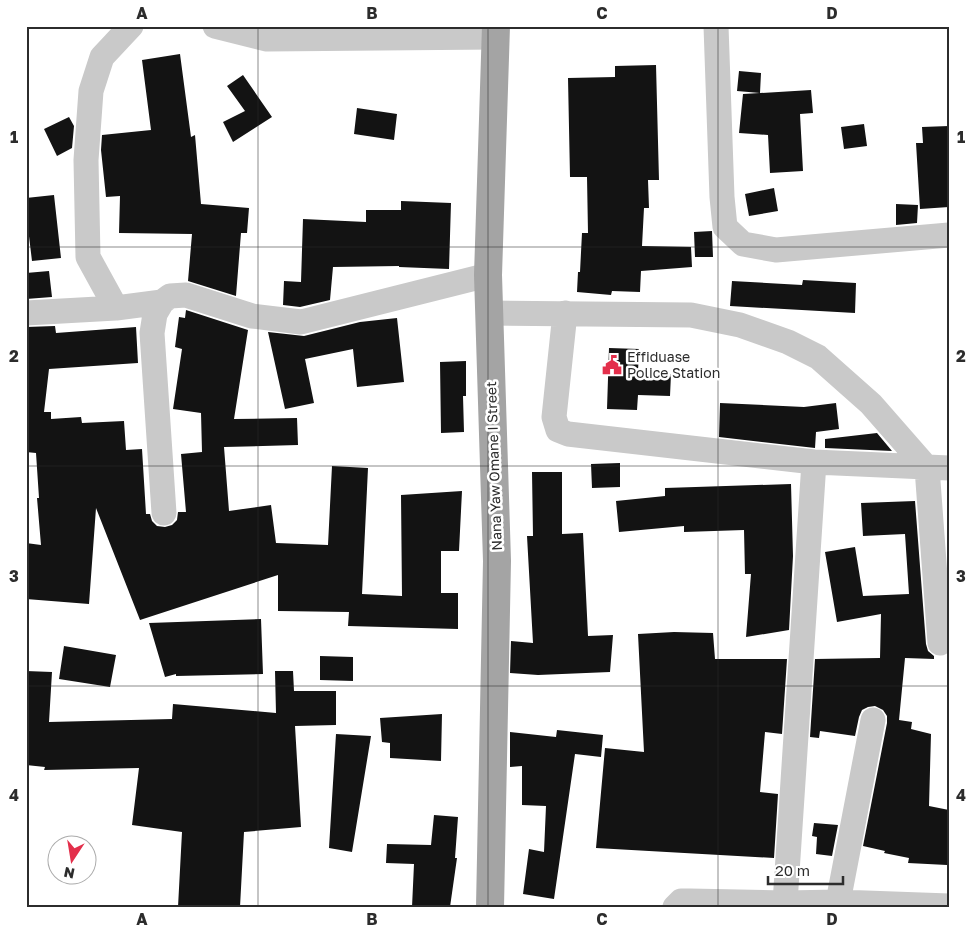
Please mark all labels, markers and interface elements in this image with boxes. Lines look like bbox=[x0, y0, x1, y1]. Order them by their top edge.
text: A bbox=[136, 3, 148, 23]
text: B bbox=[366, 3, 378, 23]
text: C bbox=[596, 3, 608, 23]
text: D bbox=[826, 3, 838, 23]
text: 1 bbox=[10, 127, 18, 147]
text: 1 bbox=[957, 127, 965, 147]
text: 2 bbox=[9, 346, 19, 366]
text: 2 bbox=[956, 346, 966, 366]
place label: Effiduase Police Station bbox=[627, 348, 720, 381]
public building icon: Effiduase Police Station bbox=[601, 354, 623, 376]
street label: Nana Yaw Omane I Street bbox=[482, 381, 505, 551]
text: 3 bbox=[9, 566, 19, 586]
text: 3 bbox=[956, 566, 966, 586]
text: 4 bbox=[9, 785, 19, 805]
text: 4 bbox=[956, 785, 966, 805]
north arrow bbox=[48, 836, 98, 886]
scale bar bbox=[768, 853, 842, 885]
text: 20 m bbox=[775, 861, 810, 879]
text: N bbox=[62, 864, 76, 883]
text: A bbox=[136, 909, 148, 929]
text: B bbox=[366, 909, 378, 929]
text: C bbox=[596, 909, 608, 929]
text: D bbox=[826, 909, 838, 929]

